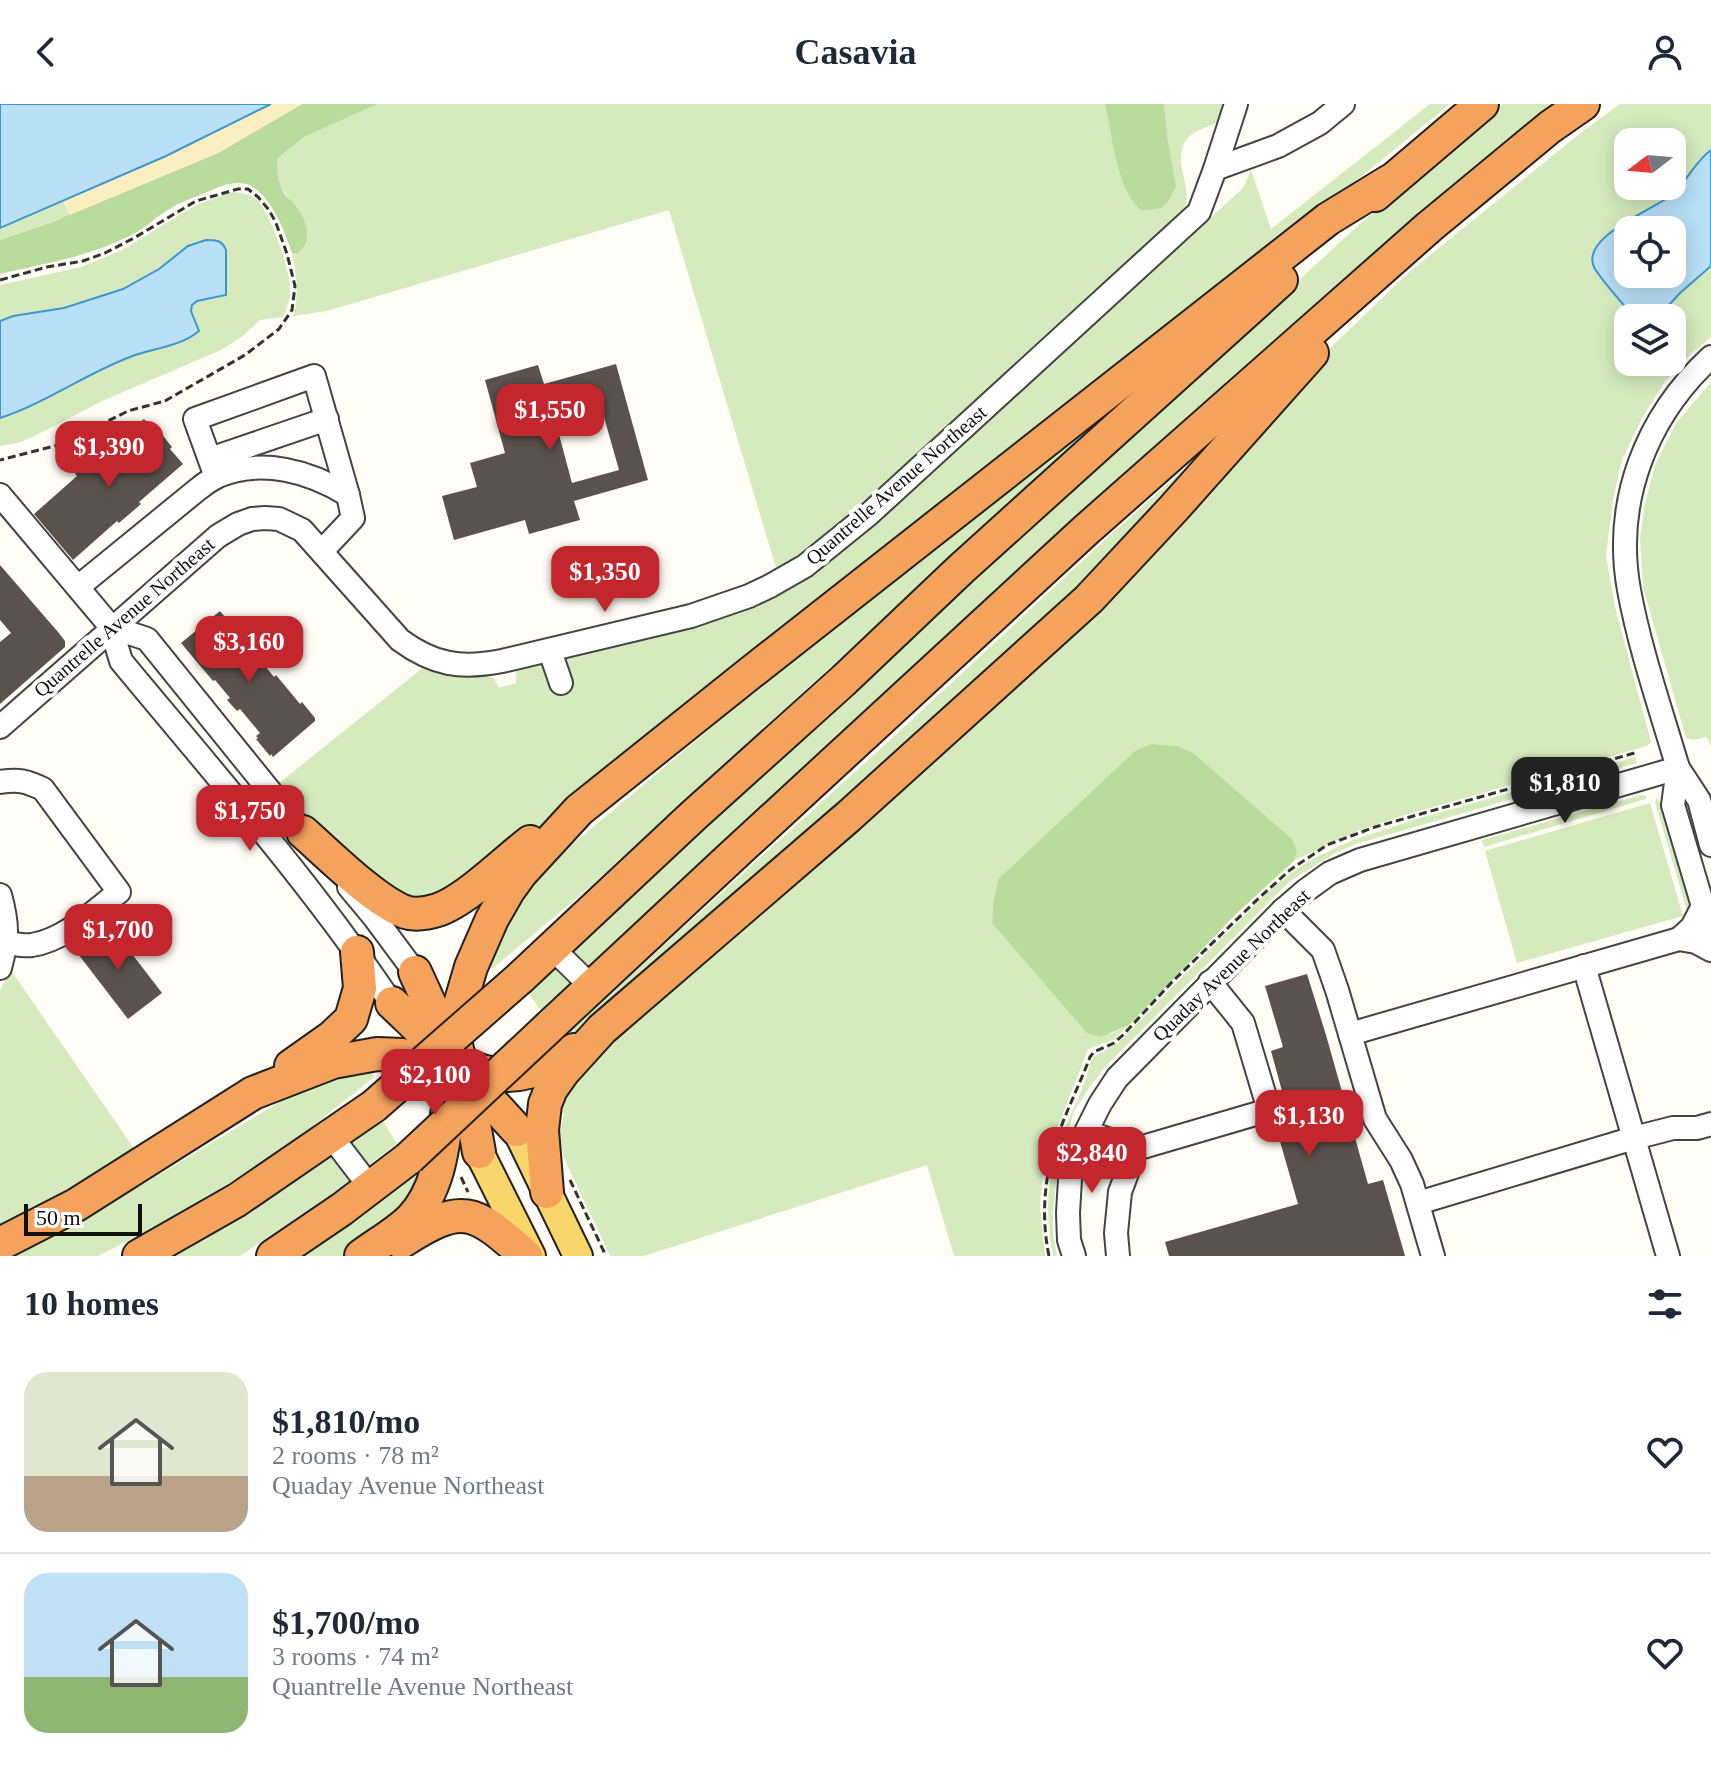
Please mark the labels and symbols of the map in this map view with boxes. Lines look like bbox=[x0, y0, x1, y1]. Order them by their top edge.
north arrow bbox=[1614, 128, 1686, 200]
pin: $1,550 bbox=[485, 384, 615, 452]
street label: Quantrelle Avenue Northeast bbox=[801, 400, 991, 569]
pin: $1,390 bbox=[44, 421, 174, 489]
street label: Quantrelle Avenue Northeast bbox=[29, 532, 219, 701]
pin: $1,350 bbox=[540, 546, 670, 614]
pin: $3,160 bbox=[184, 616, 314, 684]
pin: $1,810 bbox=[1500, 757, 1630, 825]
pin: $1,750 bbox=[185, 785, 315, 853]
street label: Quaday Avenue Northeast bbox=[1148, 884, 1315, 1046]
pin: $1,700 bbox=[53, 904, 183, 972]
pin: $2,100 bbox=[370, 1049, 500, 1117]
pin: $1,130 bbox=[1244, 1090, 1374, 1158]
pin: $2,840 bbox=[1027, 1127, 1157, 1195]
scale bar bbox=[24, 1200, 142, 1236]

